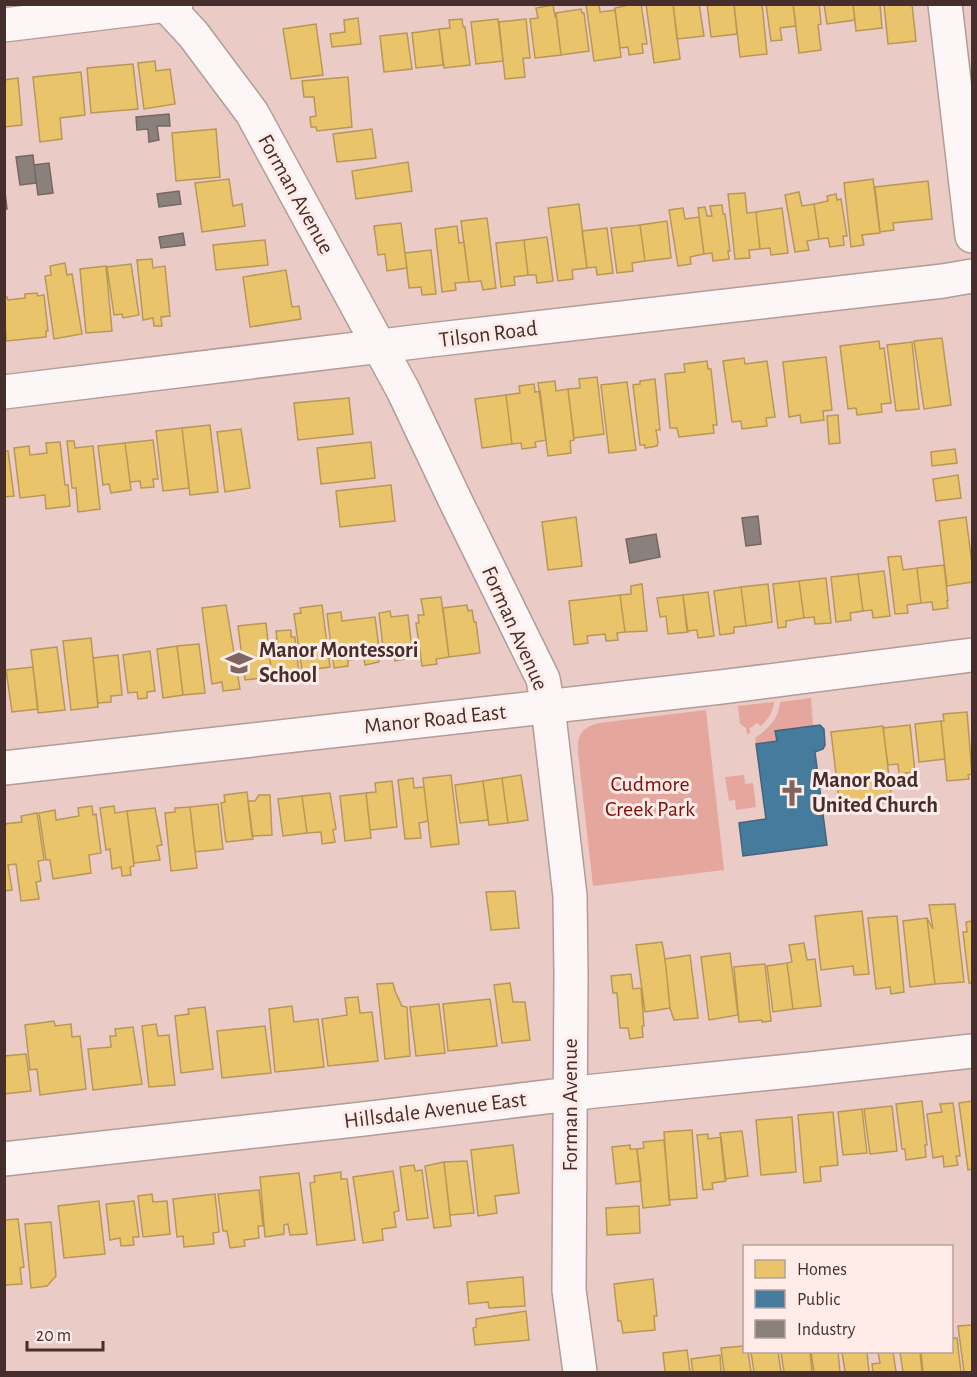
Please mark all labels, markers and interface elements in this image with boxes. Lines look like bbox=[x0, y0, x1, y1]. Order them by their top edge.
street label: Forman Avenue bbox=[254, 130, 338, 258]
street label: Tilson Road bbox=[438, 317, 538, 351]
street label: Forman Avenue bbox=[478, 563, 552, 693]
place label: Manor Montessori School bbox=[259, 639, 418, 686]
school or university icon: Manor Montessori School bbox=[224, 648, 254, 678]
street label: Manor Road East bbox=[363, 701, 507, 737]
place label: Manor Road United Church bbox=[812, 769, 938, 816]
park label: Cudmore Creek Park bbox=[605, 773, 695, 820]
church icon: Manor Road United Church bbox=[777, 778, 807, 808]
street label: Forman Avenue bbox=[559, 1038, 581, 1172]
street label: Hillsdale Avenue East bbox=[343, 1088, 527, 1132]
legend bbox=[743, 1245, 953, 1353]
text: Homes bbox=[797, 1261, 847, 1279]
text: Public bbox=[797, 1291, 840, 1309]
scale bar bbox=[27, 1314, 104, 1352]
text: Industry bbox=[797, 1321, 856, 1339]
text: 20 m bbox=[36, 1327, 71, 1345]

